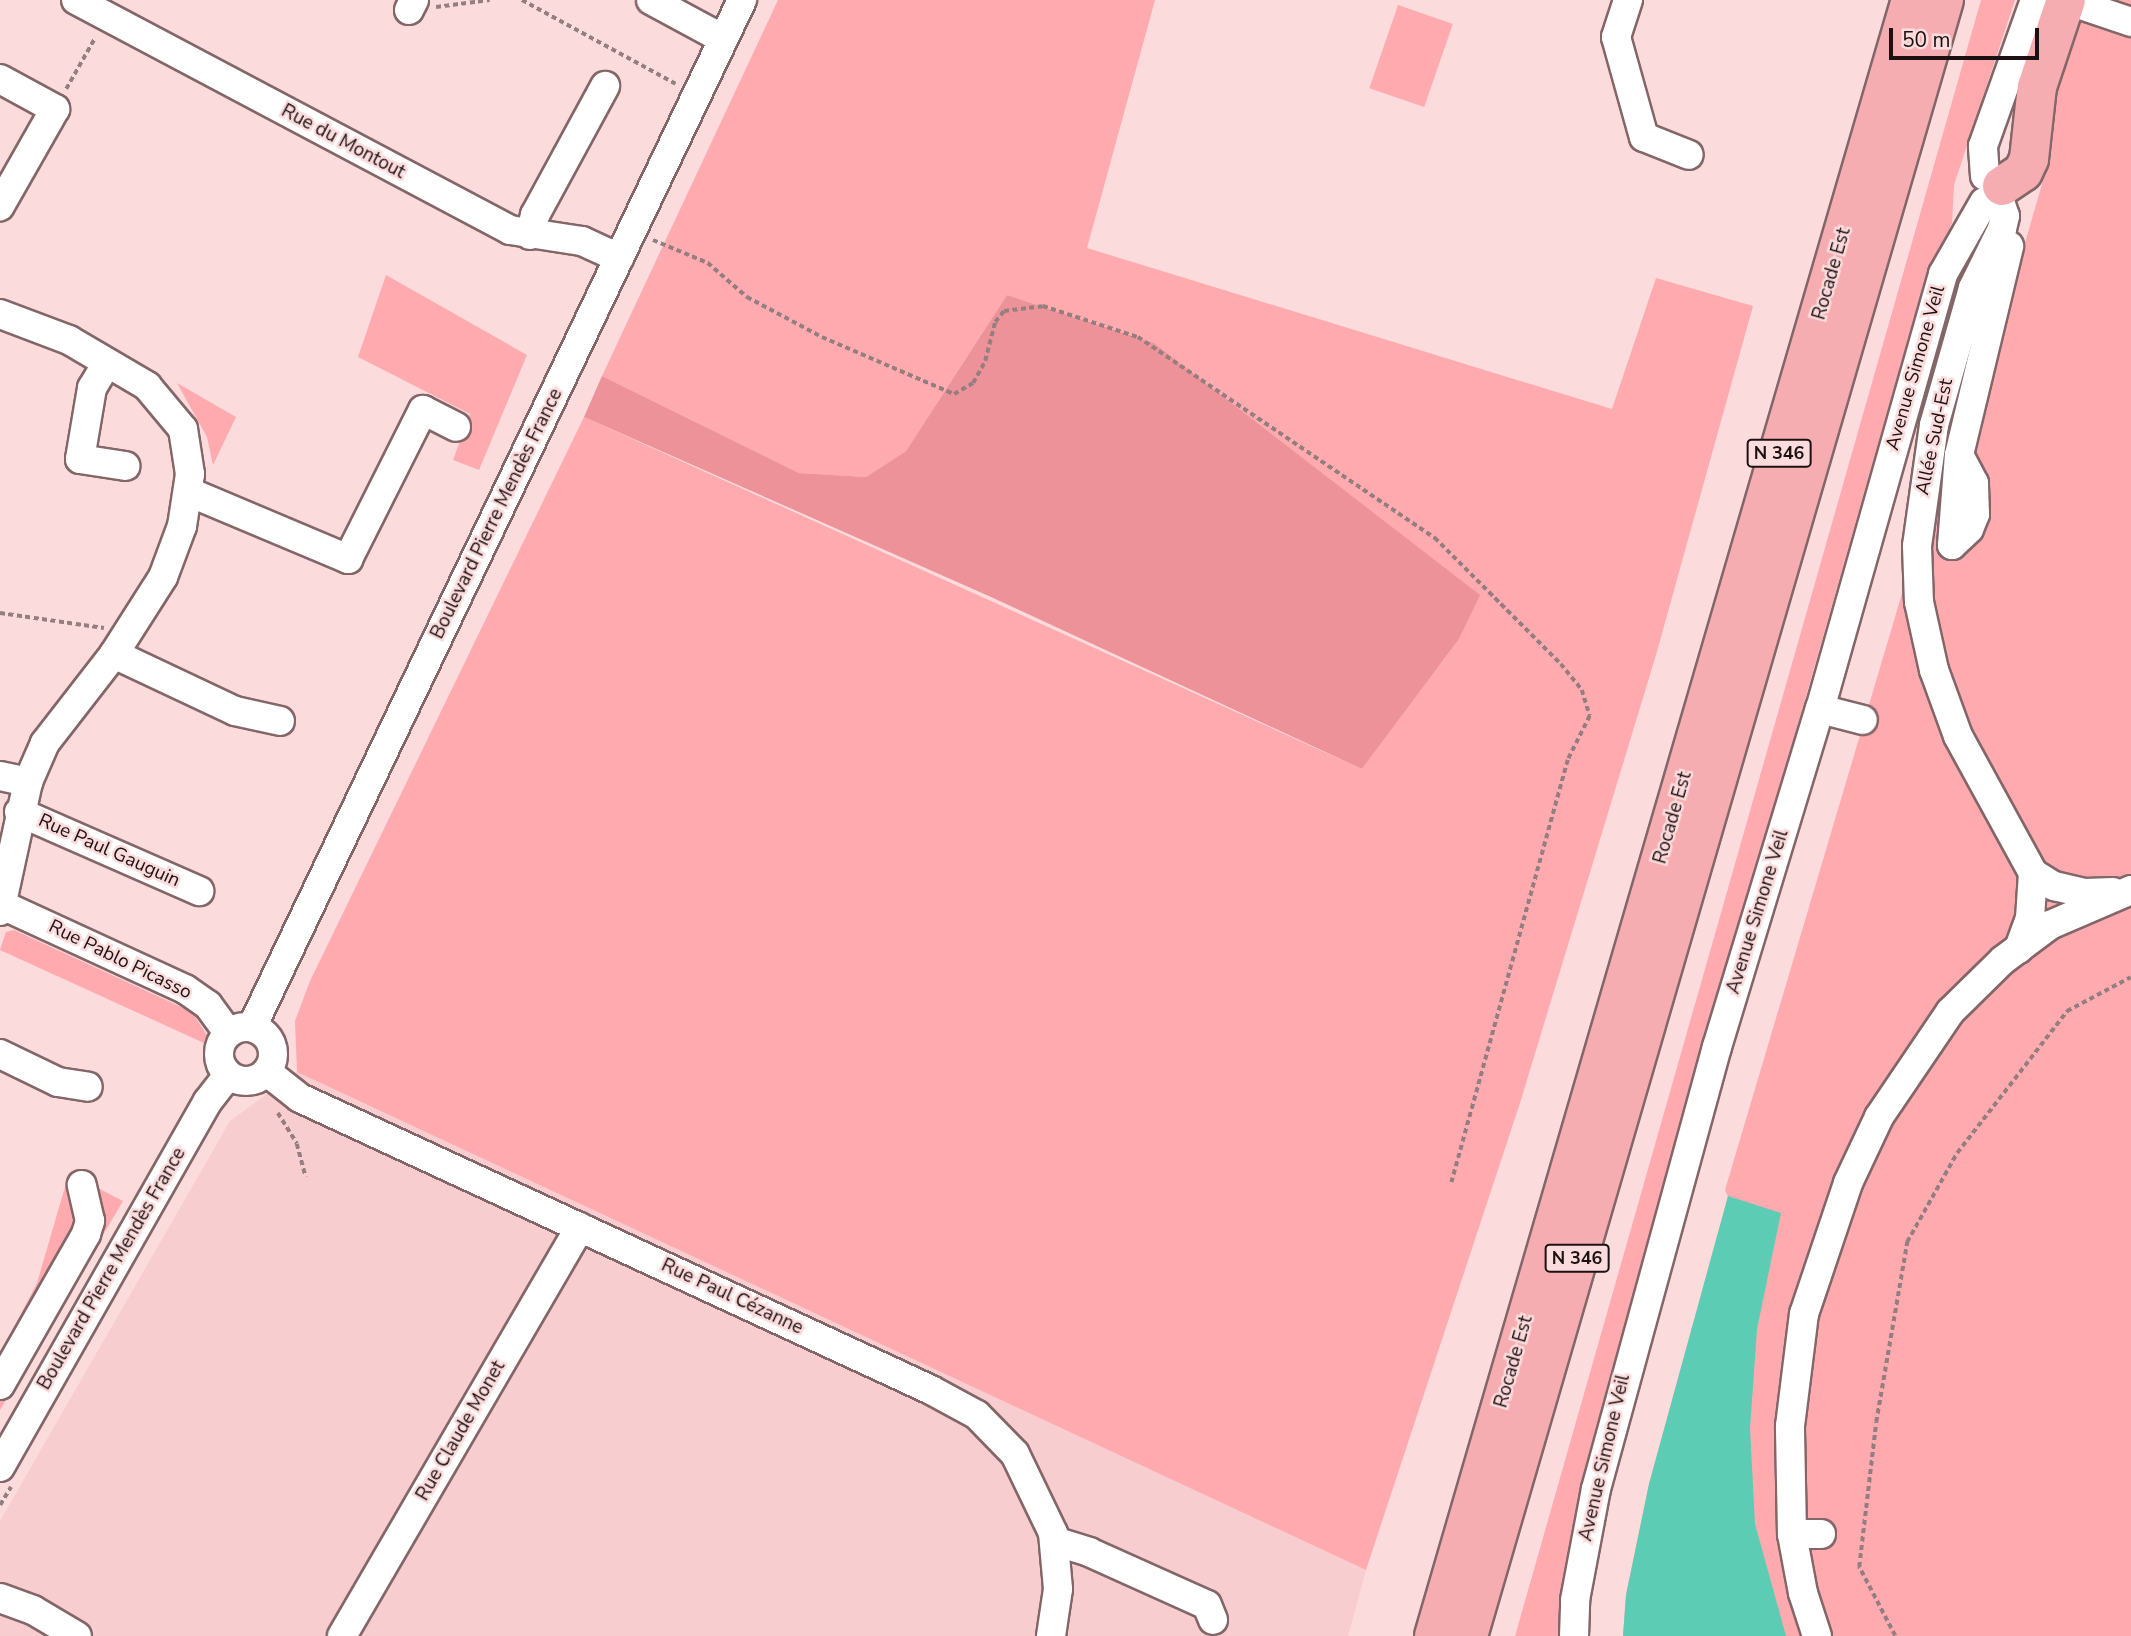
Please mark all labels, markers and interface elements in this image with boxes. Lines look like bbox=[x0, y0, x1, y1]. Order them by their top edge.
scale bar bbox=[1893, 14, 2044, 58]
text: 50 m bbox=[1902, 26, 1951, 54]
street label: Rue du Montout bbox=[277, 100, 409, 184]
street label: Rocade Est bbox=[1808, 225, 1856, 323]
street label: Avenue Simone Veil bbox=[1882, 283, 1950, 453]
street label: Allée Sud-Est bbox=[1912, 377, 1958, 497]
street label: Boulevard Pierre Mendès France bbox=[426, 385, 568, 643]
road number: N 346 bbox=[1746, 438, 1812, 467]
street label: Rocade Est bbox=[1649, 769, 1697, 867]
street label: Rue Paul Gauguin bbox=[35, 810, 183, 892]
street label: Avenue Simone Veil bbox=[1722, 827, 1794, 997]
street label: Rue Pablo Picasso bbox=[45, 916, 195, 1004]
street label: Boulevard Pierre Mendès France bbox=[33, 1144, 191, 1394]
road number: N 346 bbox=[1544, 1244, 1610, 1273]
street label: Rue Paul Cézanne bbox=[657, 1254, 807, 1340]
street label: Rocade Est bbox=[1490, 1313, 1538, 1411]
street label: Rue Claude Monet bbox=[412, 1357, 510, 1505]
street label: Avenue Simone Veil bbox=[1575, 1372, 1635, 1544]

